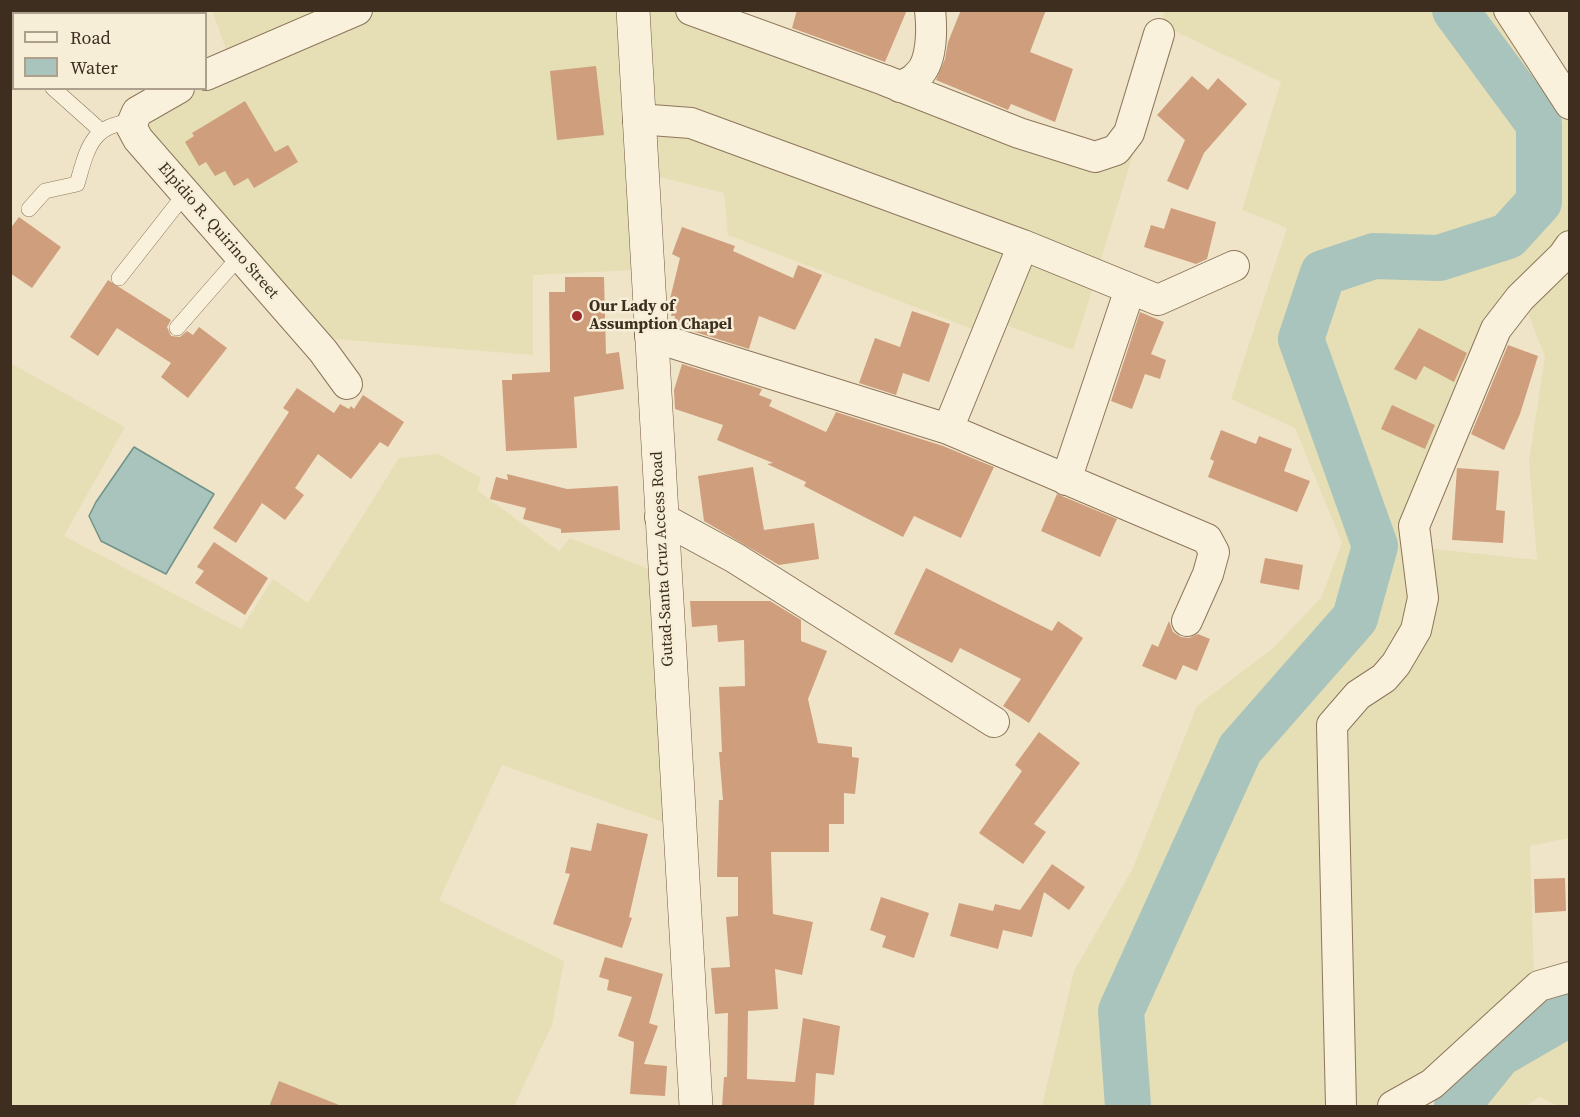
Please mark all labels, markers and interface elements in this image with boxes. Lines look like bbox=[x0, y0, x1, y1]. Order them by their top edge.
legend bbox=[12, 12, 207, 90]
text: Road bbox=[70, 25, 111, 50]
text: Water bbox=[70, 55, 118, 80]
street label: Elpidio R. Quirino Street bbox=[154, 159, 282, 303]
place label: Our Lady of Assumption Chapel bbox=[589, 297, 732, 335]
marker: Our Lady of Assumption Chapel bbox=[570, 309, 584, 323]
street label: Gutad-Santa Cruz Access Road bbox=[648, 451, 678, 667]

